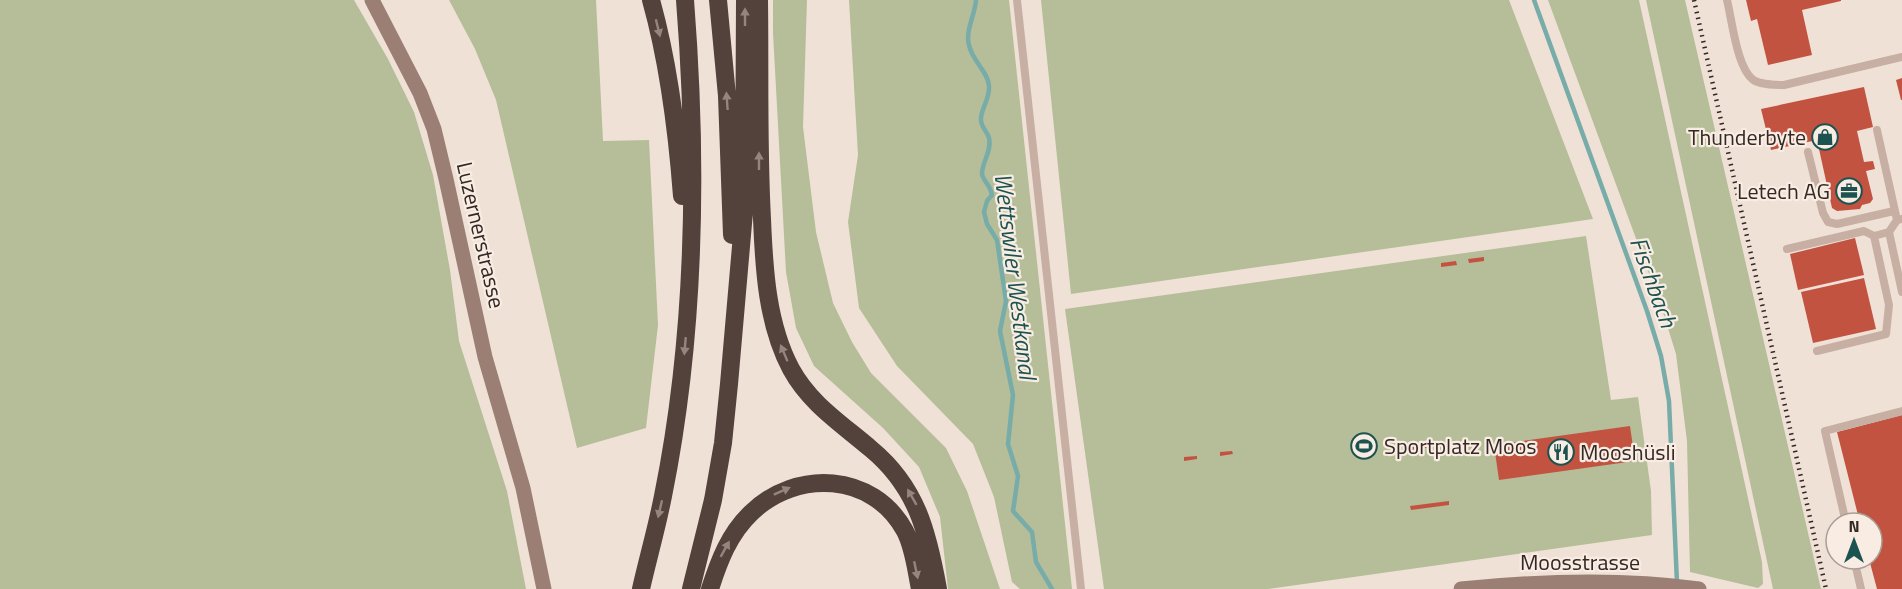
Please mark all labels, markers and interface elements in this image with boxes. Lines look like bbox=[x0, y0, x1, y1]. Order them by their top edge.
one-way arrow bbox=[740, 7, 750, 26]
one-way arrow bbox=[654, 18, 664, 37]
one-way arrow bbox=[722, 91, 732, 110]
place label: Thunderbyte bbox=[1688, 120, 1806, 154]
shop icon: Thunderbyte bbox=[1810, 122, 1840, 152]
one-way arrow bbox=[754, 151, 764, 170]
street label: Luzernerstrasse bbox=[448, 158, 514, 312]
water label: Wettswiler Westkanal bbox=[986, 171, 1047, 384]
place label: Letech AG bbox=[1737, 174, 1830, 208]
office icon: Letech AG bbox=[1834, 176, 1864, 206]
water label: Fischbach bbox=[1621, 232, 1687, 333]
one-way arrow bbox=[680, 337, 690, 356]
one-way arrow bbox=[779, 344, 788, 362]
place label: Sportplatz Moos bbox=[1384, 429, 1537, 463]
sports icon: Sportplatz Moos bbox=[1349, 431, 1379, 461]
place label: Mooshüsli bbox=[1580, 435, 1675, 469]
restaurant icon: Mooshüsli bbox=[1546, 437, 1576, 467]
one-way arrow bbox=[774, 487, 791, 496]
one-way arrow bbox=[906, 489, 917, 505]
one-way arrow bbox=[655, 499, 665, 518]
north arrow bbox=[1824, 511, 1884, 571]
text: N bbox=[1848, 514, 1860, 538]
one-way arrow bbox=[720, 540, 730, 557]
street label: Moosstrasse bbox=[1520, 545, 1640, 579]
one-way arrow bbox=[912, 560, 921, 579]

